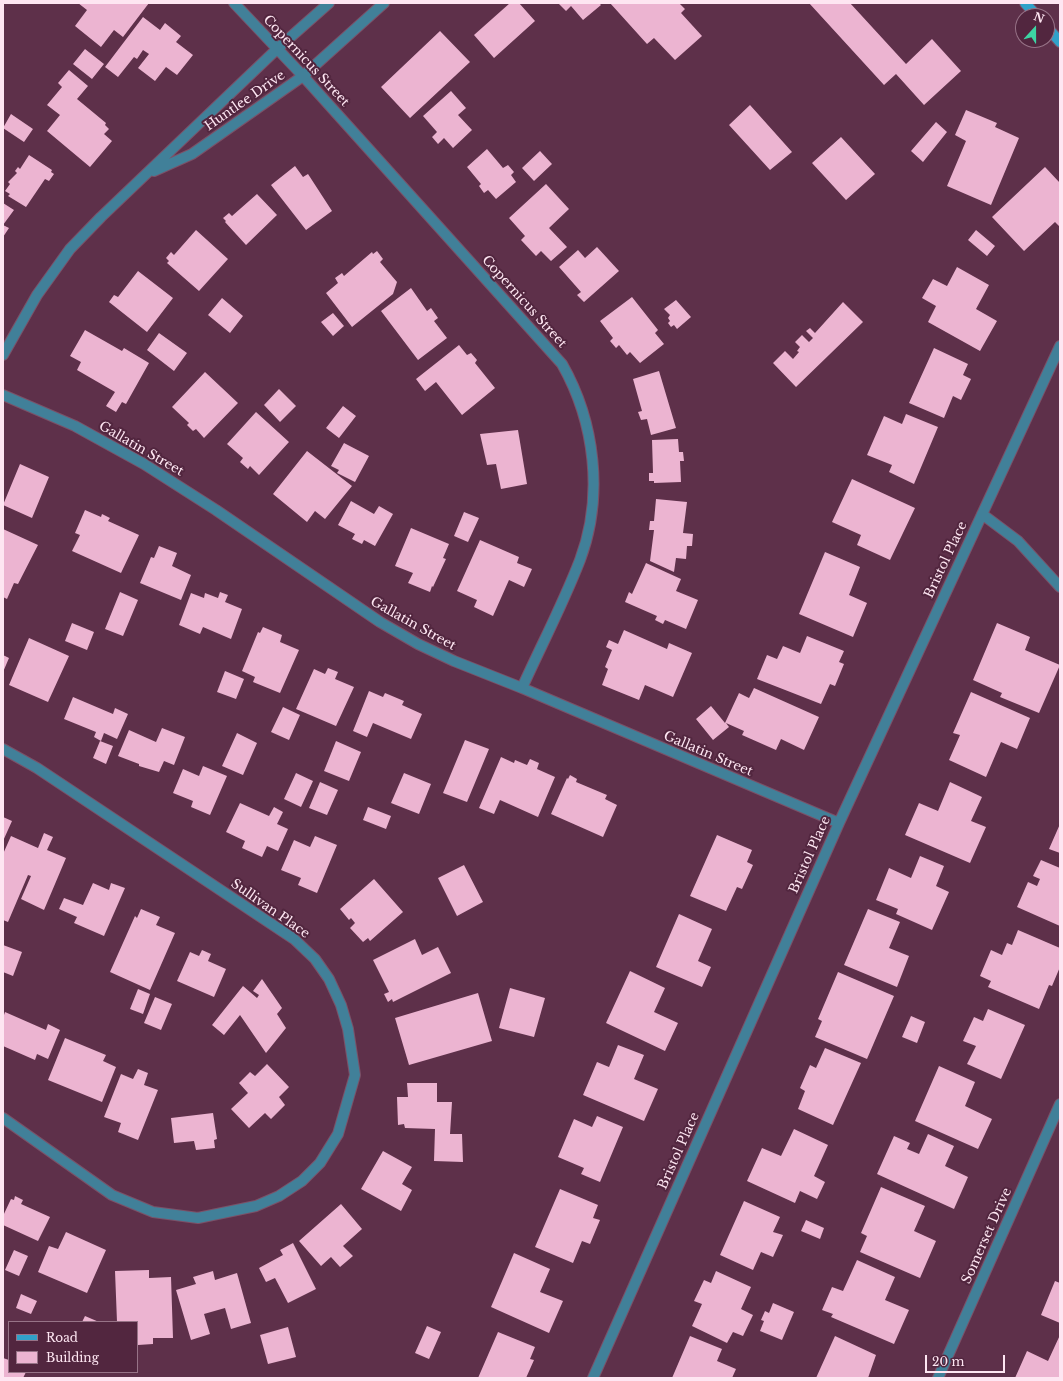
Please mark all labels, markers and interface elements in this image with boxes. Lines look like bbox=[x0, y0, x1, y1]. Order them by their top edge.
north arrow bbox=[1015, 8, 1055, 48]
text: N bbox=[1032, 9, 1046, 26]
street label: Copernicus Street bbox=[260, 12, 352, 110]
street label: Huntlee Drive bbox=[202, 68, 288, 134]
street label: Copernicus Street bbox=[478, 252, 570, 352]
street label: Gallatin Street bbox=[96, 418, 186, 480]
street label: Bristol Place bbox=[921, 519, 971, 601]
street label: Gallatin Street bbox=[368, 594, 458, 654]
street label: Gallatin Street bbox=[661, 728, 755, 780]
street label: Bristol Place bbox=[786, 814, 834, 896]
street label: Sullivan Place bbox=[228, 876, 312, 942]
street label: Bristol Place bbox=[655, 1110, 703, 1192]
street label: Somerset Drive bbox=[959, 1185, 1015, 1287]
legend bbox=[8, 1321, 138, 1373]
text: Road bbox=[46, 1330, 78, 1345]
scale bar bbox=[927, 1347, 1007, 1373]
text: Building bbox=[46, 1350, 99, 1365]
text: 20 m bbox=[932, 1354, 964, 1369]

